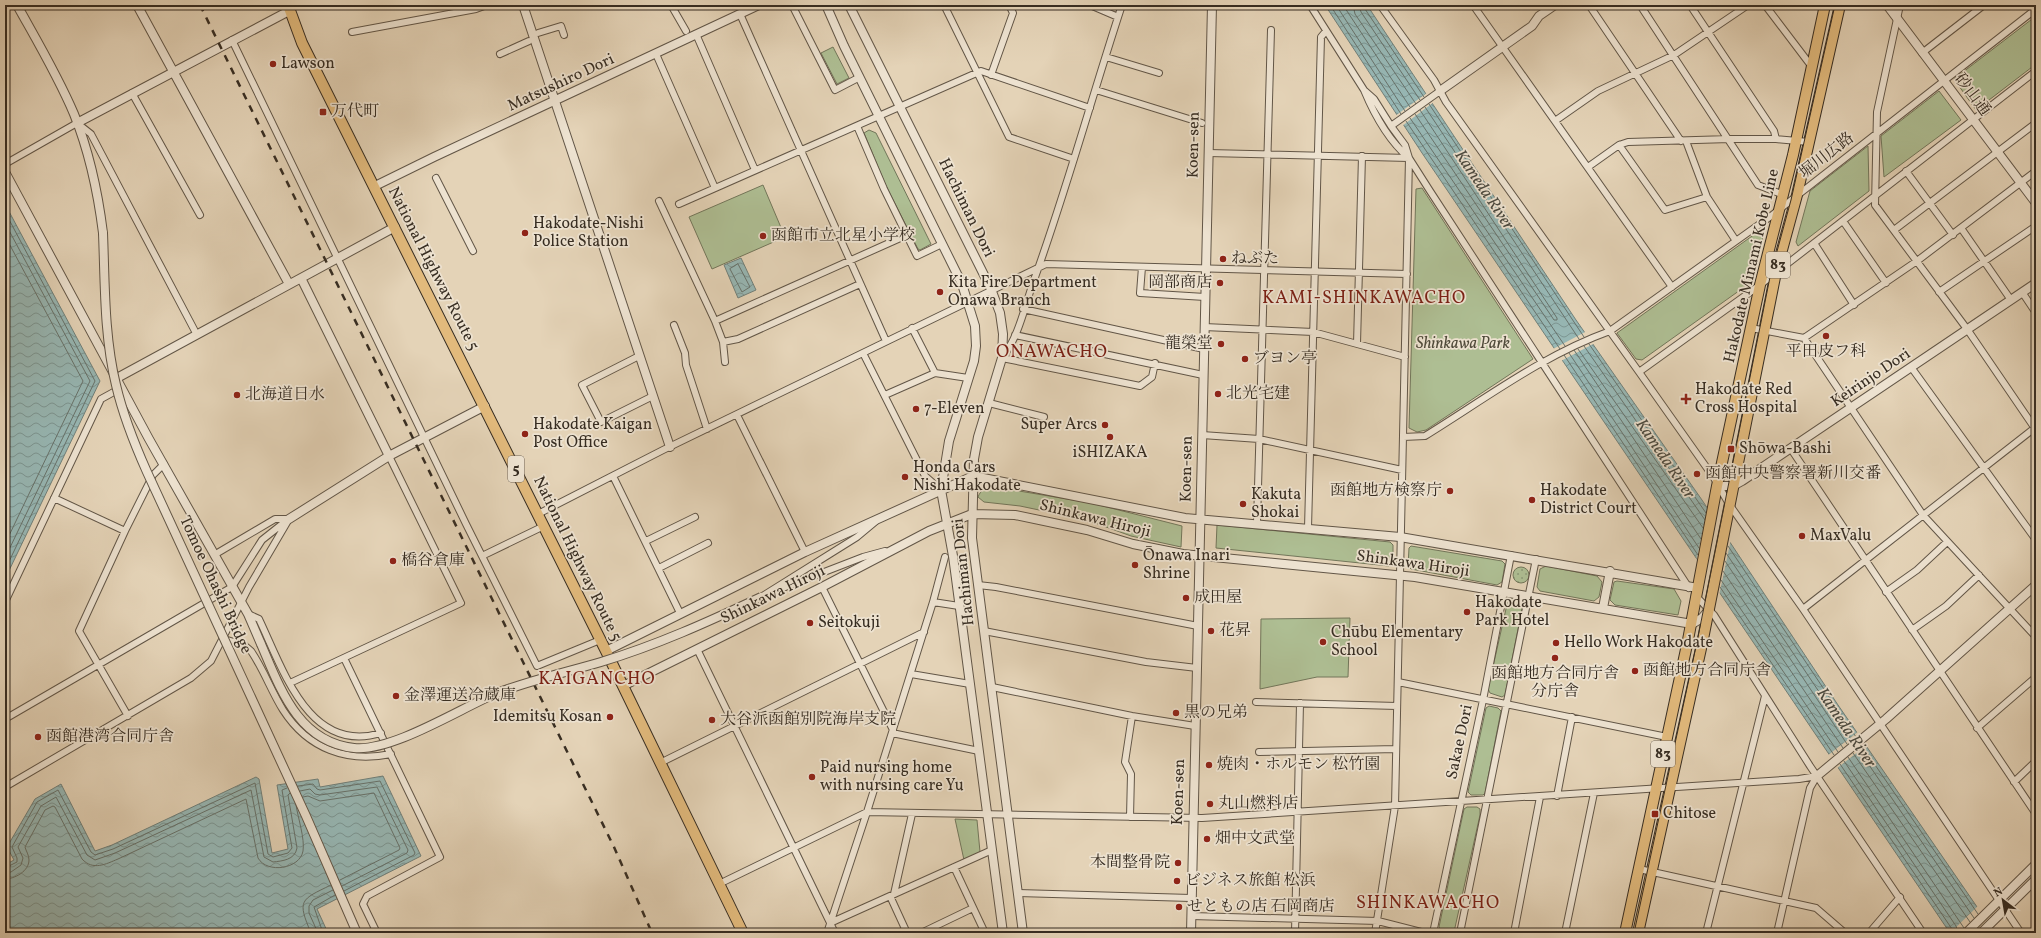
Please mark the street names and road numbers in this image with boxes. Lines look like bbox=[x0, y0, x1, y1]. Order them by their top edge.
street label: Matsushiro Dori bbox=[504, 49, 618, 117]
street label: 砂山通 bbox=[1949, 69, 1995, 121]
street label: Koen-sen bbox=[1182, 112, 1206, 178]
street label: 堀川広路 bbox=[1795, 128, 1859, 184]
street label: Hachiman Dori bbox=[933, 155, 1000, 261]
street label: Hakodate Minami Kobe Line bbox=[1719, 167, 1785, 365]
street label: National Highway Route 5 bbox=[382, 183, 484, 355]
road number: 83 bbox=[1766, 252, 1790, 278]
street label: Keirinjo Dori bbox=[1827, 343, 1915, 413]
street label: Koen-sen bbox=[1175, 436, 1199, 502]
road number: 5 bbox=[508, 456, 524, 482]
street label: National Highway Route 5 bbox=[527, 473, 627, 645]
street label: Shinkawa Hiroji bbox=[1037, 495, 1153, 543]
street label: Tomoe Ohashi Bridge bbox=[173, 512, 257, 658]
street label: Hachiman Dori bbox=[947, 517, 981, 627]
street label: Shinkawa Hiroji bbox=[1355, 545, 1471, 583]
street label: Shinkawa Hiroji bbox=[717, 560, 829, 630]
street label: Sakae Dori bbox=[1441, 702, 1479, 781]
road number: 83 bbox=[1651, 741, 1675, 767]
street label: Koen-sen bbox=[1167, 758, 1191, 826]

